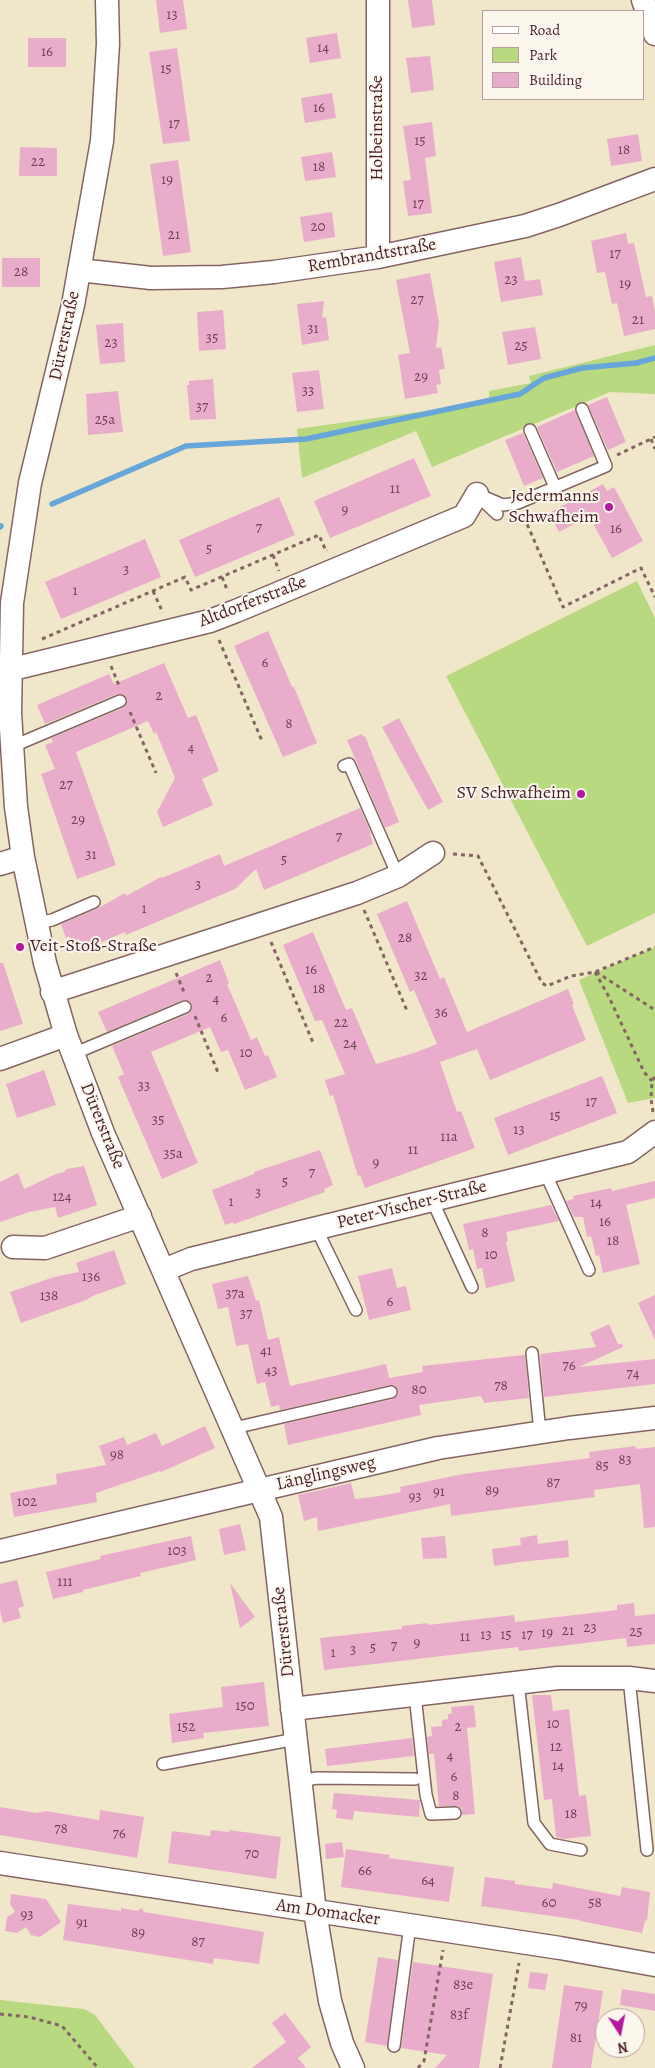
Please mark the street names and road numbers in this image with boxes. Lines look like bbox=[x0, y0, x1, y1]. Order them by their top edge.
street label: Holbeinstraße bbox=[367, 75, 389, 181]
street label: Rembrandtstraße bbox=[306, 234, 438, 278]
street label: Dürerstraße bbox=[45, 289, 85, 383]
street label: Altdorferstraße bbox=[196, 572, 310, 632]
street label: Dürerstraße bbox=[75, 1080, 129, 1172]
street label: Peter-Vischer-Straße bbox=[335, 1176, 489, 1234]
street label: Länglingsweg bbox=[274, 1452, 378, 1496]
street label: Dürerstraße bbox=[269, 1586, 299, 1678]
street label: Am Domacker bbox=[275, 1895, 381, 1931]

